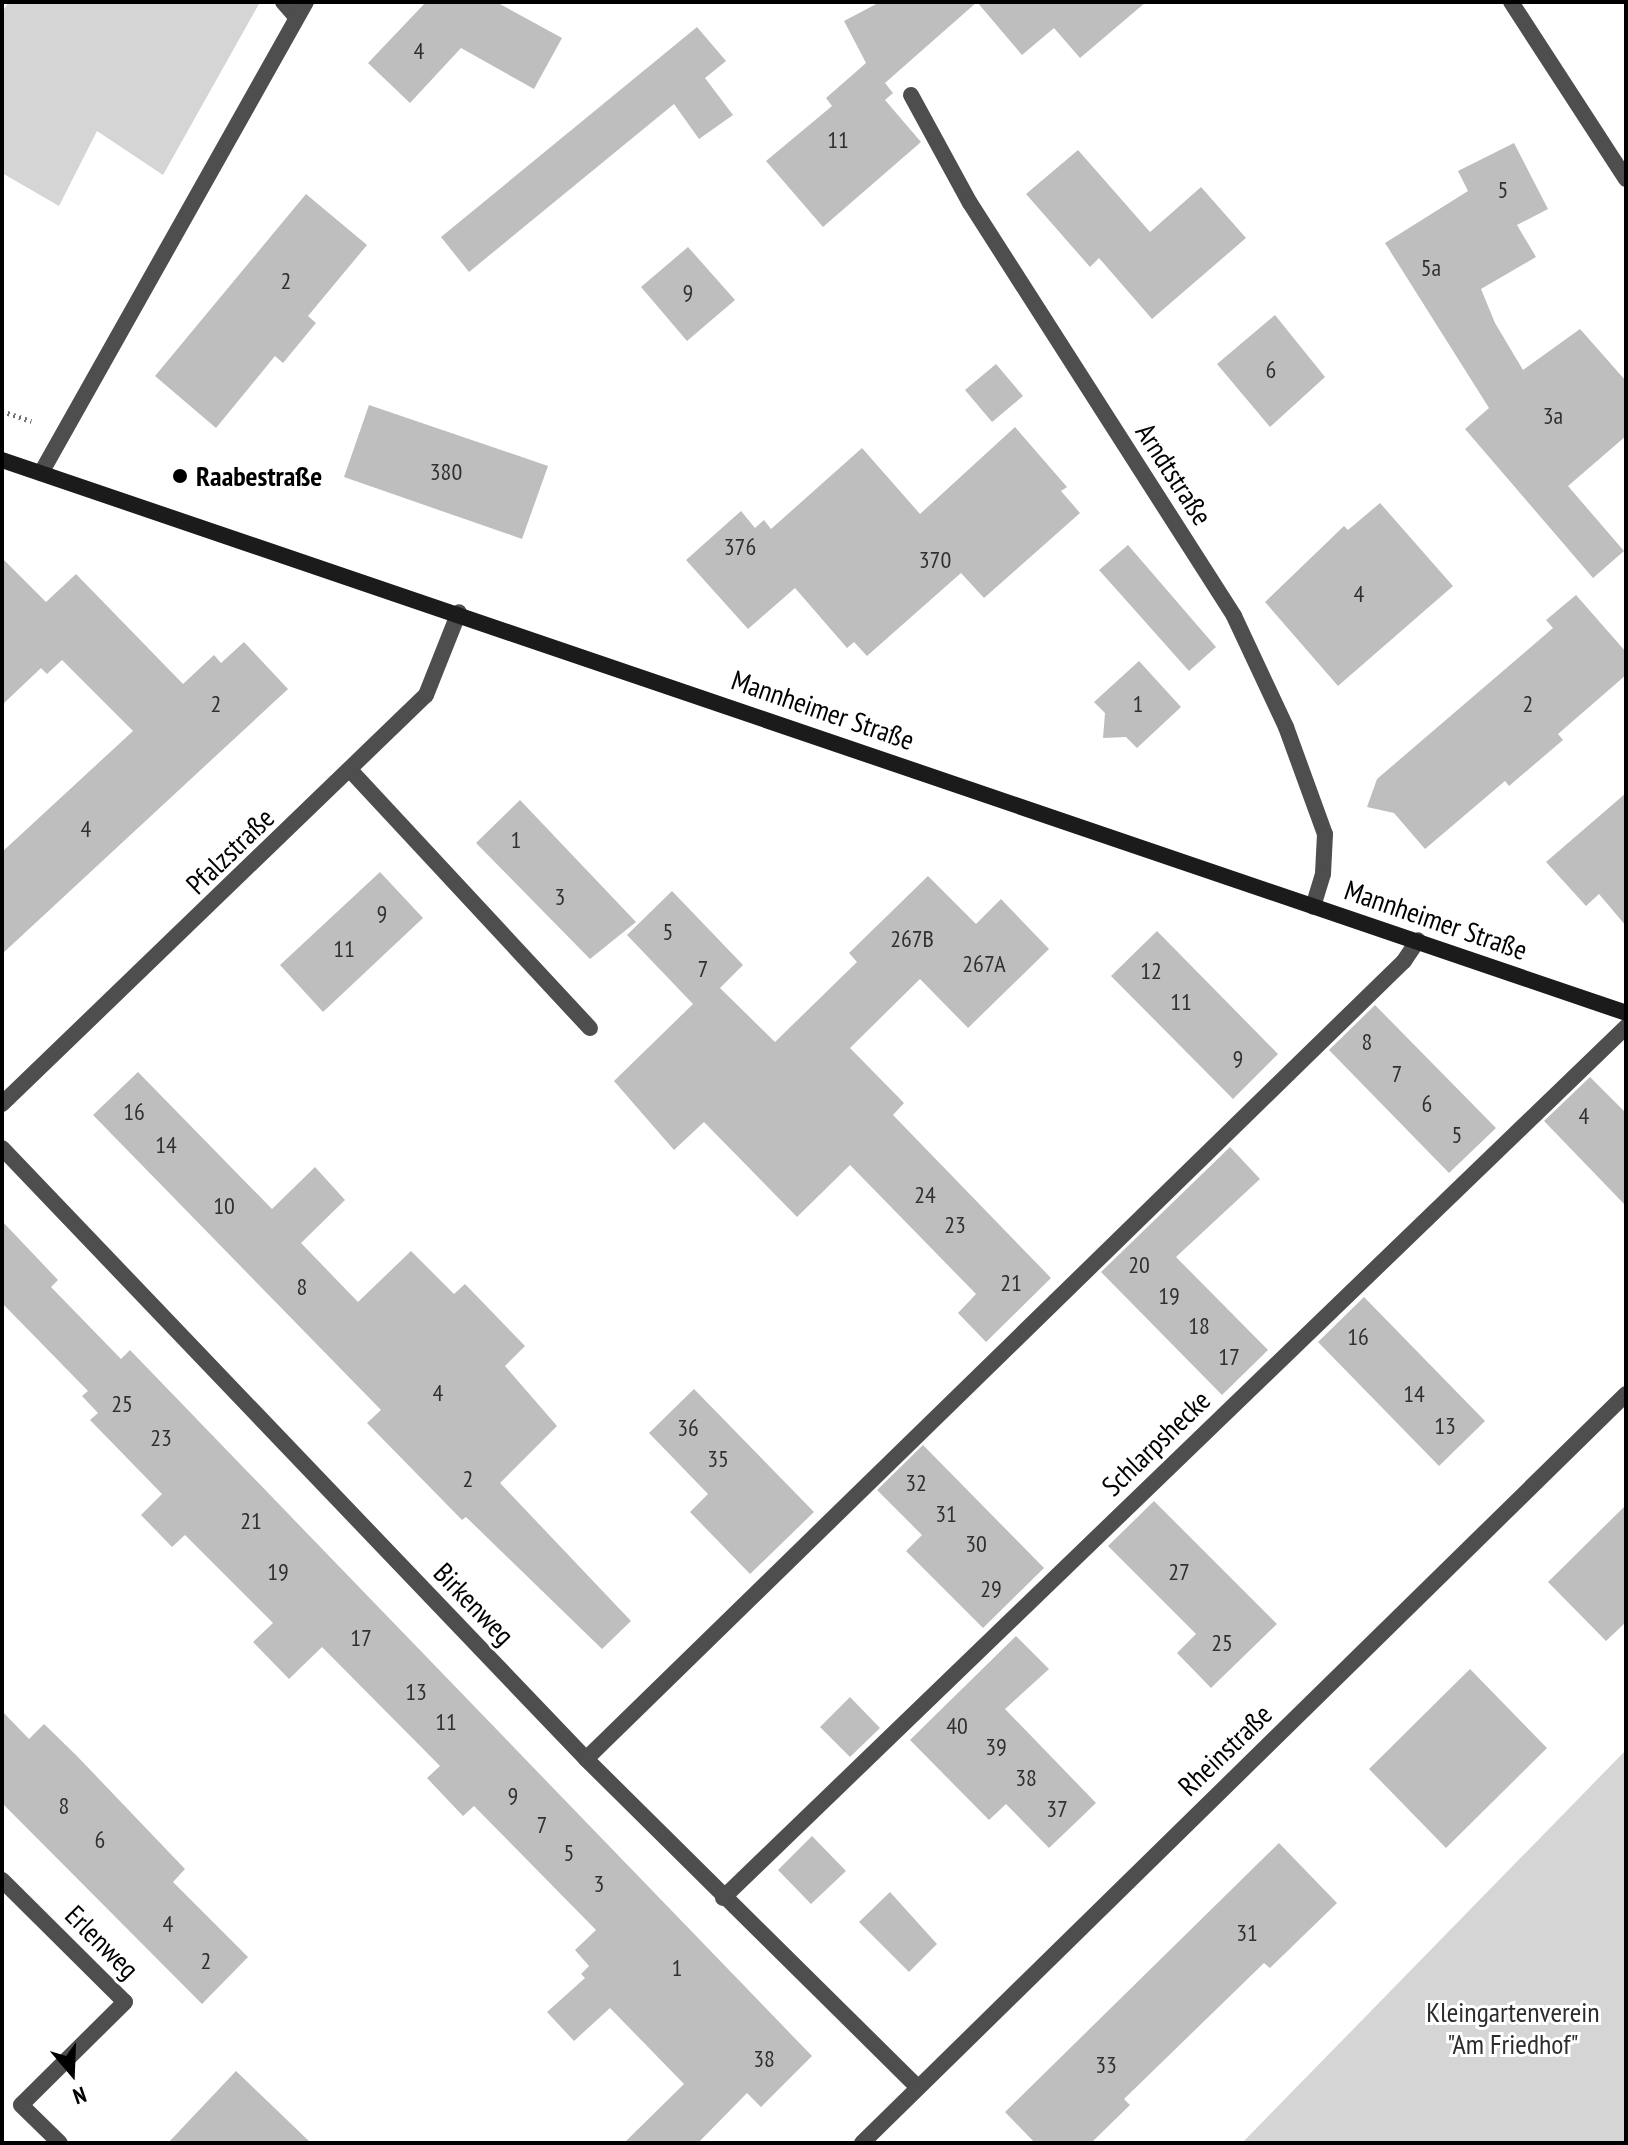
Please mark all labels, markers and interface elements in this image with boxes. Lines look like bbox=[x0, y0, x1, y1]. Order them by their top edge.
house number: 4 bbox=[414, 37, 424, 65]
house number: 11 bbox=[827, 126, 849, 154]
house number: 5 bbox=[1498, 176, 1508, 204]
house number: 5a bbox=[1421, 254, 1441, 282]
house number: 2 bbox=[281, 267, 291, 295]
house number: 9 bbox=[683, 279, 693, 307]
house number: 6 bbox=[1266, 356, 1276, 384]
house number: 3a bbox=[1543, 402, 1563, 430]
street label: Arndtstraße bbox=[1129, 417, 1219, 531]
house number: 380 bbox=[430, 458, 462, 486]
place label: Raabestraße bbox=[196, 459, 322, 493]
marker: Raabestraße bbox=[171, 467, 189, 485]
house number: 376 bbox=[724, 533, 756, 561]
house number: 370 bbox=[919, 546, 951, 574]
house number: 4 bbox=[1354, 580, 1364, 608]
street label: Mannheimer Straße bbox=[727, 663, 919, 757]
house number: 2 bbox=[211, 690, 221, 718]
house number: 1 bbox=[1133, 690, 1143, 718]
house number: 2 bbox=[1523, 690, 1533, 718]
street label: Pfalzstraße bbox=[179, 801, 281, 901]
house number: 4 bbox=[81, 815, 91, 843]
house number: 1 bbox=[511, 826, 521, 854]
street label: Mannheimer Straße bbox=[1340, 873, 1532, 967]
house number: 3 bbox=[555, 883, 565, 911]
house number: 9 bbox=[377, 900, 387, 928]
house number: 5 bbox=[663, 918, 673, 946]
house number: 267B bbox=[890, 925, 934, 953]
house number: 11 bbox=[333, 935, 355, 963]
house number: 267A bbox=[962, 950, 1006, 978]
house number: 7 bbox=[698, 955, 708, 983]
house number: 12 bbox=[1140, 957, 1162, 985]
house number: 11 bbox=[1170, 988, 1192, 1016]
house number: 8 bbox=[1362, 1028, 1372, 1056]
house number: 9 bbox=[1233, 1045, 1243, 1073]
house number: 7 bbox=[1392, 1060, 1402, 1088]
house number: 6 bbox=[1422, 1090, 1432, 1118]
house number: 16 bbox=[123, 1098, 145, 1126]
house number: 4 bbox=[1579, 1102, 1589, 1130]
house number: 5 bbox=[1452, 1121, 1462, 1149]
house number: 14 bbox=[155, 1131, 177, 1159]
house number: 24 bbox=[914, 1181, 936, 1209]
house number: 10 bbox=[213, 1192, 235, 1220]
house number: 23 bbox=[944, 1211, 966, 1239]
house number: 20 bbox=[1128, 1251, 1150, 1279]
house number: 21 bbox=[1000, 1269, 1022, 1297]
house number: 8 bbox=[297, 1273, 307, 1301]
house number: 19 bbox=[1158, 1282, 1180, 1310]
house number: 18 bbox=[1188, 1312, 1210, 1340]
house number: 16 bbox=[1347, 1323, 1369, 1351]
house number: 17 bbox=[1218, 1343, 1240, 1371]
house number: 4 bbox=[433, 1379, 443, 1407]
house number: 14 bbox=[1403, 1380, 1425, 1408]
street label: Schlarpshecke bbox=[1095, 1383, 1217, 1503]
house number: 25 bbox=[111, 1390, 133, 1418]
house number: 13 bbox=[1434, 1412, 1456, 1440]
house number: 36 bbox=[677, 1414, 699, 1442]
house number: 23 bbox=[150, 1424, 172, 1452]
house number: 35 bbox=[707, 1445, 729, 1473]
house number: 2 bbox=[463, 1465, 473, 1493]
house number: 32 bbox=[905, 1469, 927, 1497]
house number: 31 bbox=[935, 1500, 957, 1528]
house number: 21 bbox=[240, 1507, 262, 1535]
house number: 30 bbox=[965, 1530, 987, 1558]
street label: Birkenweg bbox=[427, 1556, 521, 1652]
house number: 19 bbox=[267, 1558, 289, 1586]
house number: 27 bbox=[1168, 1558, 1190, 1586]
house number: 29 bbox=[980, 1575, 1002, 1603]
house number: 17 bbox=[350, 1624, 372, 1652]
house number: 25 bbox=[1211, 1629, 1233, 1657]
house number: 13 bbox=[405, 1678, 427, 1706]
street label: Rheinstraße bbox=[1171, 1697, 1279, 1803]
house number: 11 bbox=[435, 1708, 457, 1736]
house number: 40 bbox=[946, 1712, 968, 1740]
house number: 39 bbox=[985, 1733, 1007, 1761]
house number: 38 bbox=[1015, 1764, 1037, 1792]
house number: 9 bbox=[508, 1782, 518, 1810]
house number: 8 bbox=[59, 1792, 69, 1820]
house number: 37 bbox=[1046, 1795, 1068, 1823]
house number: 7 bbox=[537, 1811, 547, 1839]
house number: 6 bbox=[95, 1826, 105, 1854]
house number: 5 bbox=[564, 1839, 574, 1867]
house number: 3 bbox=[594, 1870, 604, 1898]
street label: Erlenweg bbox=[58, 1898, 146, 1986]
house number: 4 bbox=[163, 1910, 173, 1938]
house number: 31 bbox=[1236, 1919, 1258, 1947]
house number: 2 bbox=[201, 1947, 211, 1975]
house number: 1 bbox=[672, 1954, 682, 1982]
park label: Kleingartenverein "Am Friedhof" bbox=[1426, 1995, 1600, 2061]
north arrow bbox=[32, 2033, 112, 2113]
house number: 38 bbox=[753, 2045, 775, 2073]
house number: 33 bbox=[1095, 2051, 1117, 2079]
text: N bbox=[70, 2081, 90, 2111]

